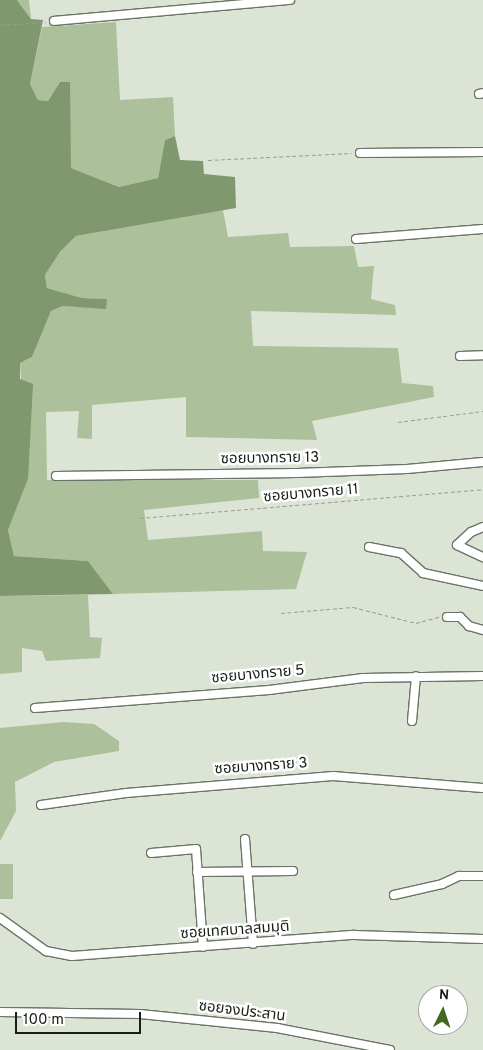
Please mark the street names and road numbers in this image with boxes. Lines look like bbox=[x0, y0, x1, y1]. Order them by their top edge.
street label: ซอยบางทราย 13 bbox=[221, 449, 319, 469]
street label: ซอยบางทราย 11 bbox=[263, 481, 359, 507]
street label: ซอยบางทราย 5 bbox=[211, 662, 305, 688]
street label: ซอยบางทราย 3 bbox=[214, 755, 308, 779]
street label: ซอยเทศบาลสมมุติ bbox=[180, 918, 290, 944]
street label: ซอยจงประสาน bbox=[198, 998, 286, 1026]

